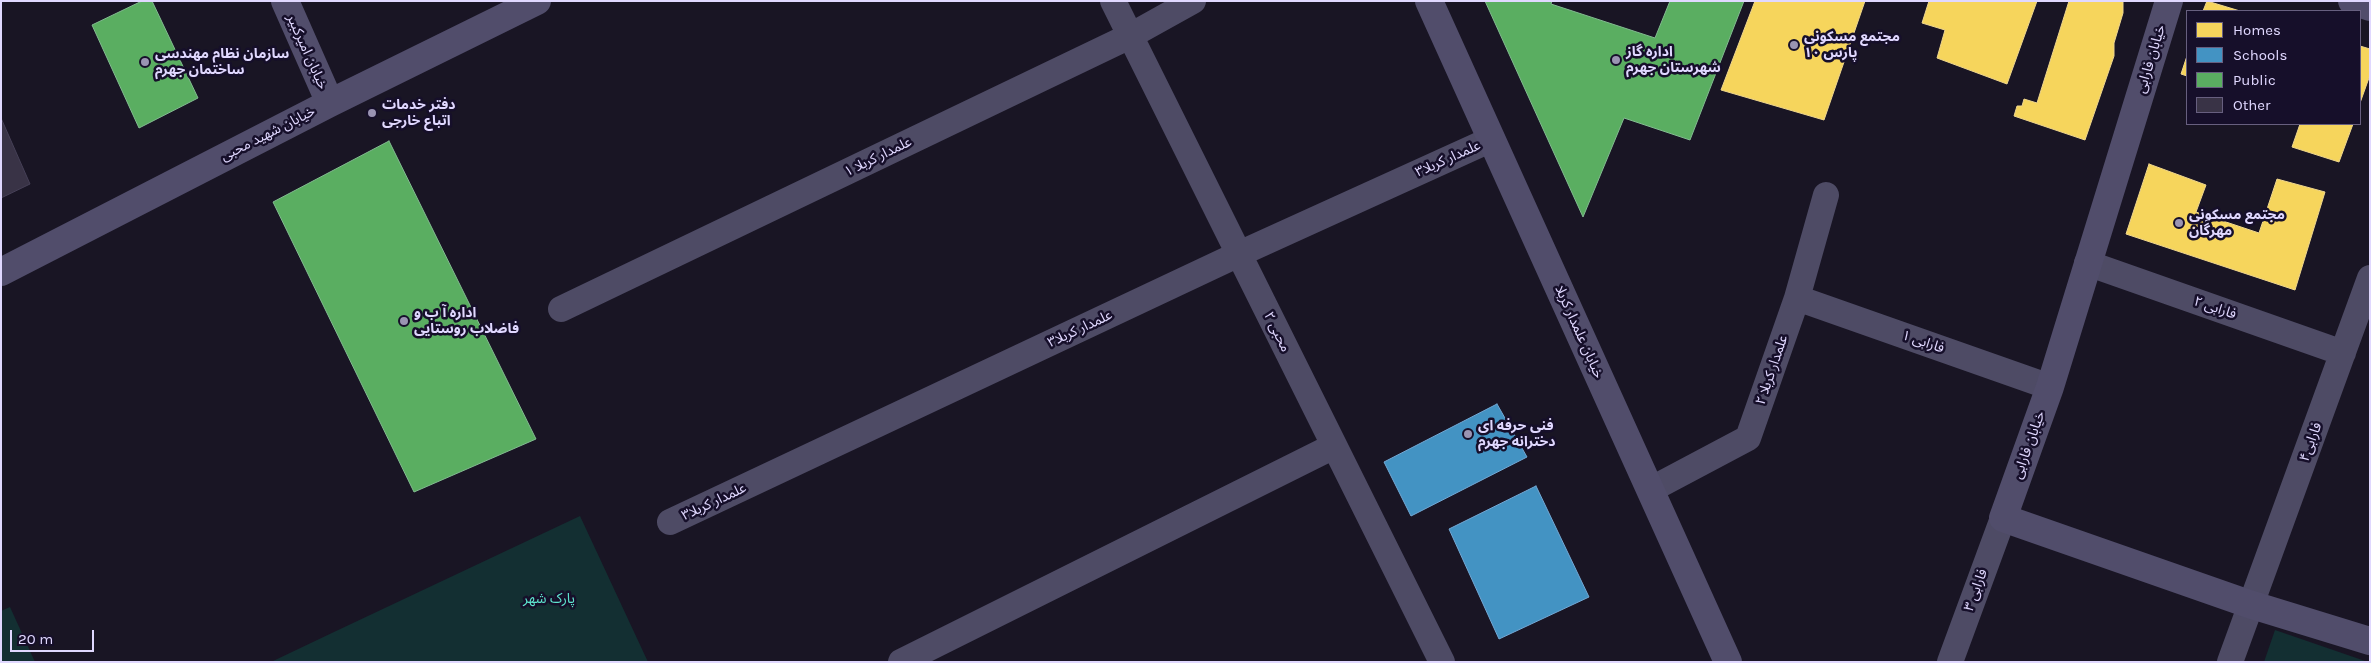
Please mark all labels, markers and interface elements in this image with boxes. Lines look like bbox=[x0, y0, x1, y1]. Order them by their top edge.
legend bbox=[2186, 10, 2361, 125]
street label: خیابان امیرکبیر bbox=[283, 12, 331, 92]
text: Homes bbox=[2233, 21, 2281, 39]
street label: خیابان فارابی bbox=[2133, 23, 2169, 95]
place label: مجتمع مسکونی پارس ۱۰ bbox=[1804, 29, 1900, 62]
marker: مجتمع مسکونی پارس ۱۰ bbox=[1788, 39, 1800, 51]
place label: اداره گاز شهرستان جهرم bbox=[1626, 44, 1721, 76]
place label: سازمان نظام مهندسی ساختمان جهرم bbox=[155, 46, 289, 78]
text: Schools bbox=[2233, 46, 2287, 64]
marker: اداره گاز شهرستان جهرم bbox=[1610, 54, 1622, 66]
marker: سازمان نظام مهندسی ساختمان جهرم bbox=[139, 56, 151, 68]
text: Public bbox=[2233, 71, 2276, 89]
text: Other bbox=[2233, 96, 2271, 114]
place label: دفتر خدمات اتباع خارجی bbox=[382, 97, 456, 130]
street label: خیابان شهید محبی bbox=[218, 103, 318, 165]
marker: دفتر خدمات اتباع خارجی bbox=[366, 107, 378, 119]
street label: علمدار کربلا ۱ bbox=[842, 133, 914, 181]
street label: علمدار کربلا۳ bbox=[1413, 137, 1483, 181]
place label: مجتمع مسکونی مهرگان bbox=[2189, 207, 2285, 240]
marker: مجتمع مسکونی مهرگان bbox=[2173, 217, 2185, 229]
street label: خیابان علمدار کربلا bbox=[1551, 283, 1607, 381]
street label: فارابی ۲ bbox=[2192, 293, 2238, 323]
place label: اداره آ ب و فاضلاب روستایی bbox=[414, 305, 519, 338]
street label: علمدار کربلا۳ bbox=[1045, 307, 1115, 351]
street label: محبی ۲ bbox=[1260, 309, 1294, 355]
marker: اداره آ ب و فاضلاب روستایی bbox=[398, 315, 410, 327]
street label: فارابی ۱ bbox=[1900, 327, 1946, 357]
street label: علمدار کربلا ۲ bbox=[1752, 333, 1792, 407]
street label: خیابان فارابی bbox=[2009, 409, 2049, 481]
place label: فنی حرفه ای دخترانه جهرم bbox=[1478, 418, 1556, 451]
street label: فارابی۴ bbox=[2296, 420, 2326, 464]
marker: فنی حرفه ای دخترانه جهرم bbox=[1462, 428, 1474, 440]
street label: علمدار کربلا۳ bbox=[679, 480, 749, 524]
street label: فارابی ۳ bbox=[1961, 567, 1991, 613]
park label: پارک شهر bbox=[523, 591, 575, 607]
scale bar bbox=[12, 620, 96, 652]
text: 20 m bbox=[18, 630, 53, 648]

